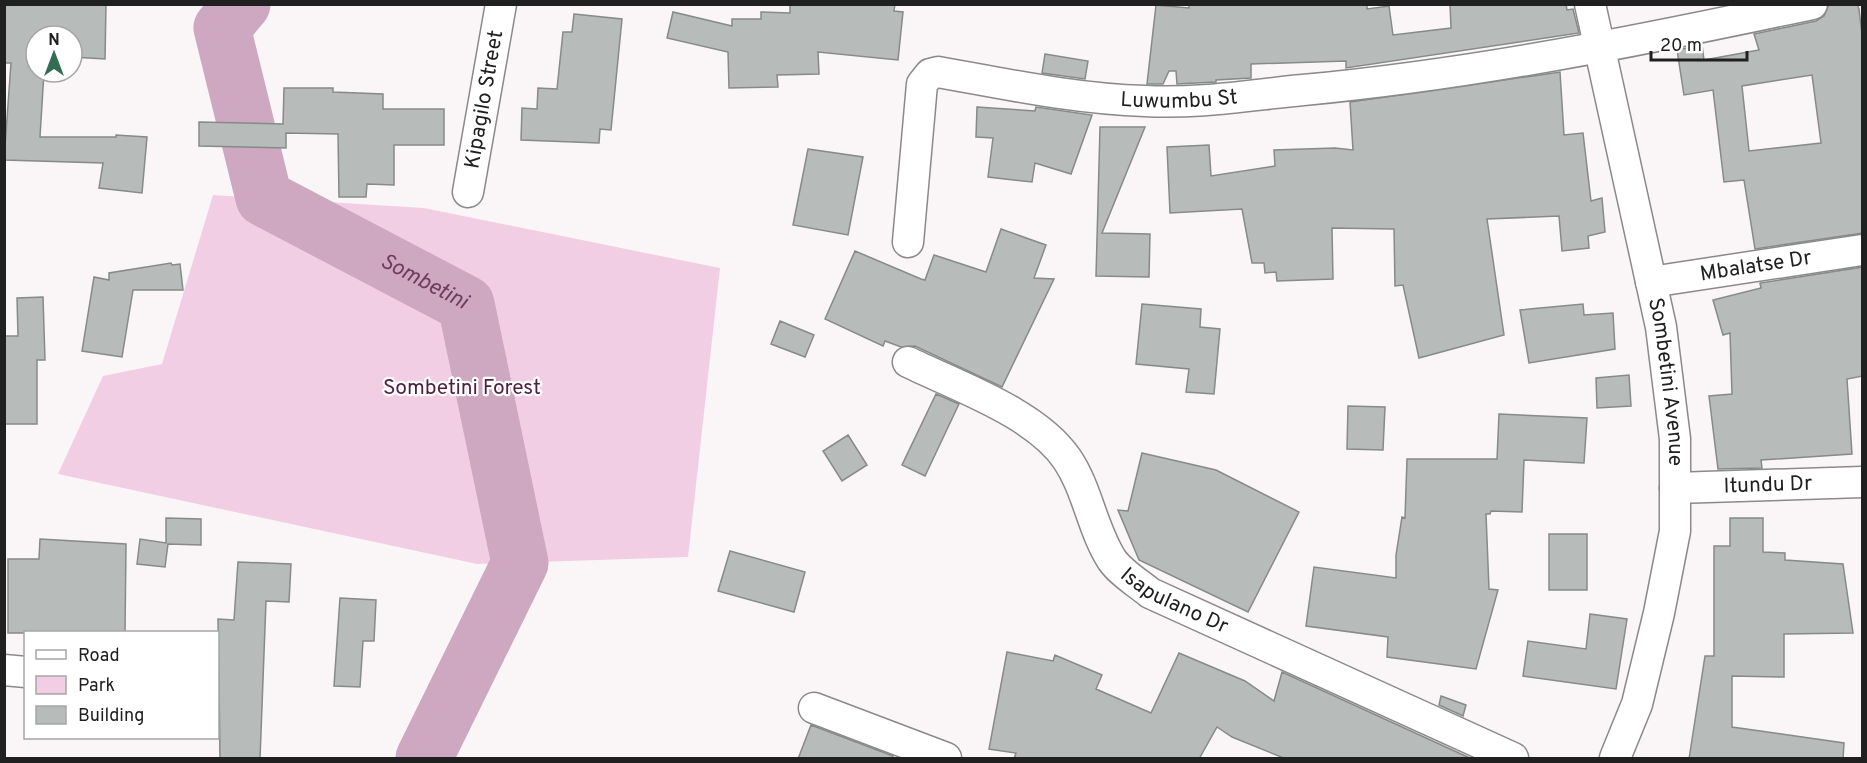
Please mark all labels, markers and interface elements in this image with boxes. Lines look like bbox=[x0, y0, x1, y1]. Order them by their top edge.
north arrow bbox=[24, 24, 84, 84]
scale bar bbox=[1651, 24, 1747, 62]
street label: Kipagilo Street bbox=[459, 28, 510, 171]
text: N bbox=[48, 31, 60, 51]
text: 20 m bbox=[1660, 35, 1702, 58]
street label: Luwumbu St bbox=[1120, 84, 1239, 115]
street label: Mbalatse Dr bbox=[1698, 244, 1813, 288]
water label: Sombetini bbox=[376, 248, 474, 317]
street label: Sombetini Avenue bbox=[1642, 295, 1689, 466]
park label: Sombetini Forest bbox=[383, 375, 541, 402]
street label: Itundu Dr bbox=[1723, 470, 1813, 500]
street label: Isapulano Dr bbox=[1115, 562, 1233, 640]
legend bbox=[24, 631, 219, 739]
text: Road bbox=[78, 645, 120, 668]
text: Park bbox=[78, 675, 115, 698]
text: Building bbox=[78, 705, 144, 728]

